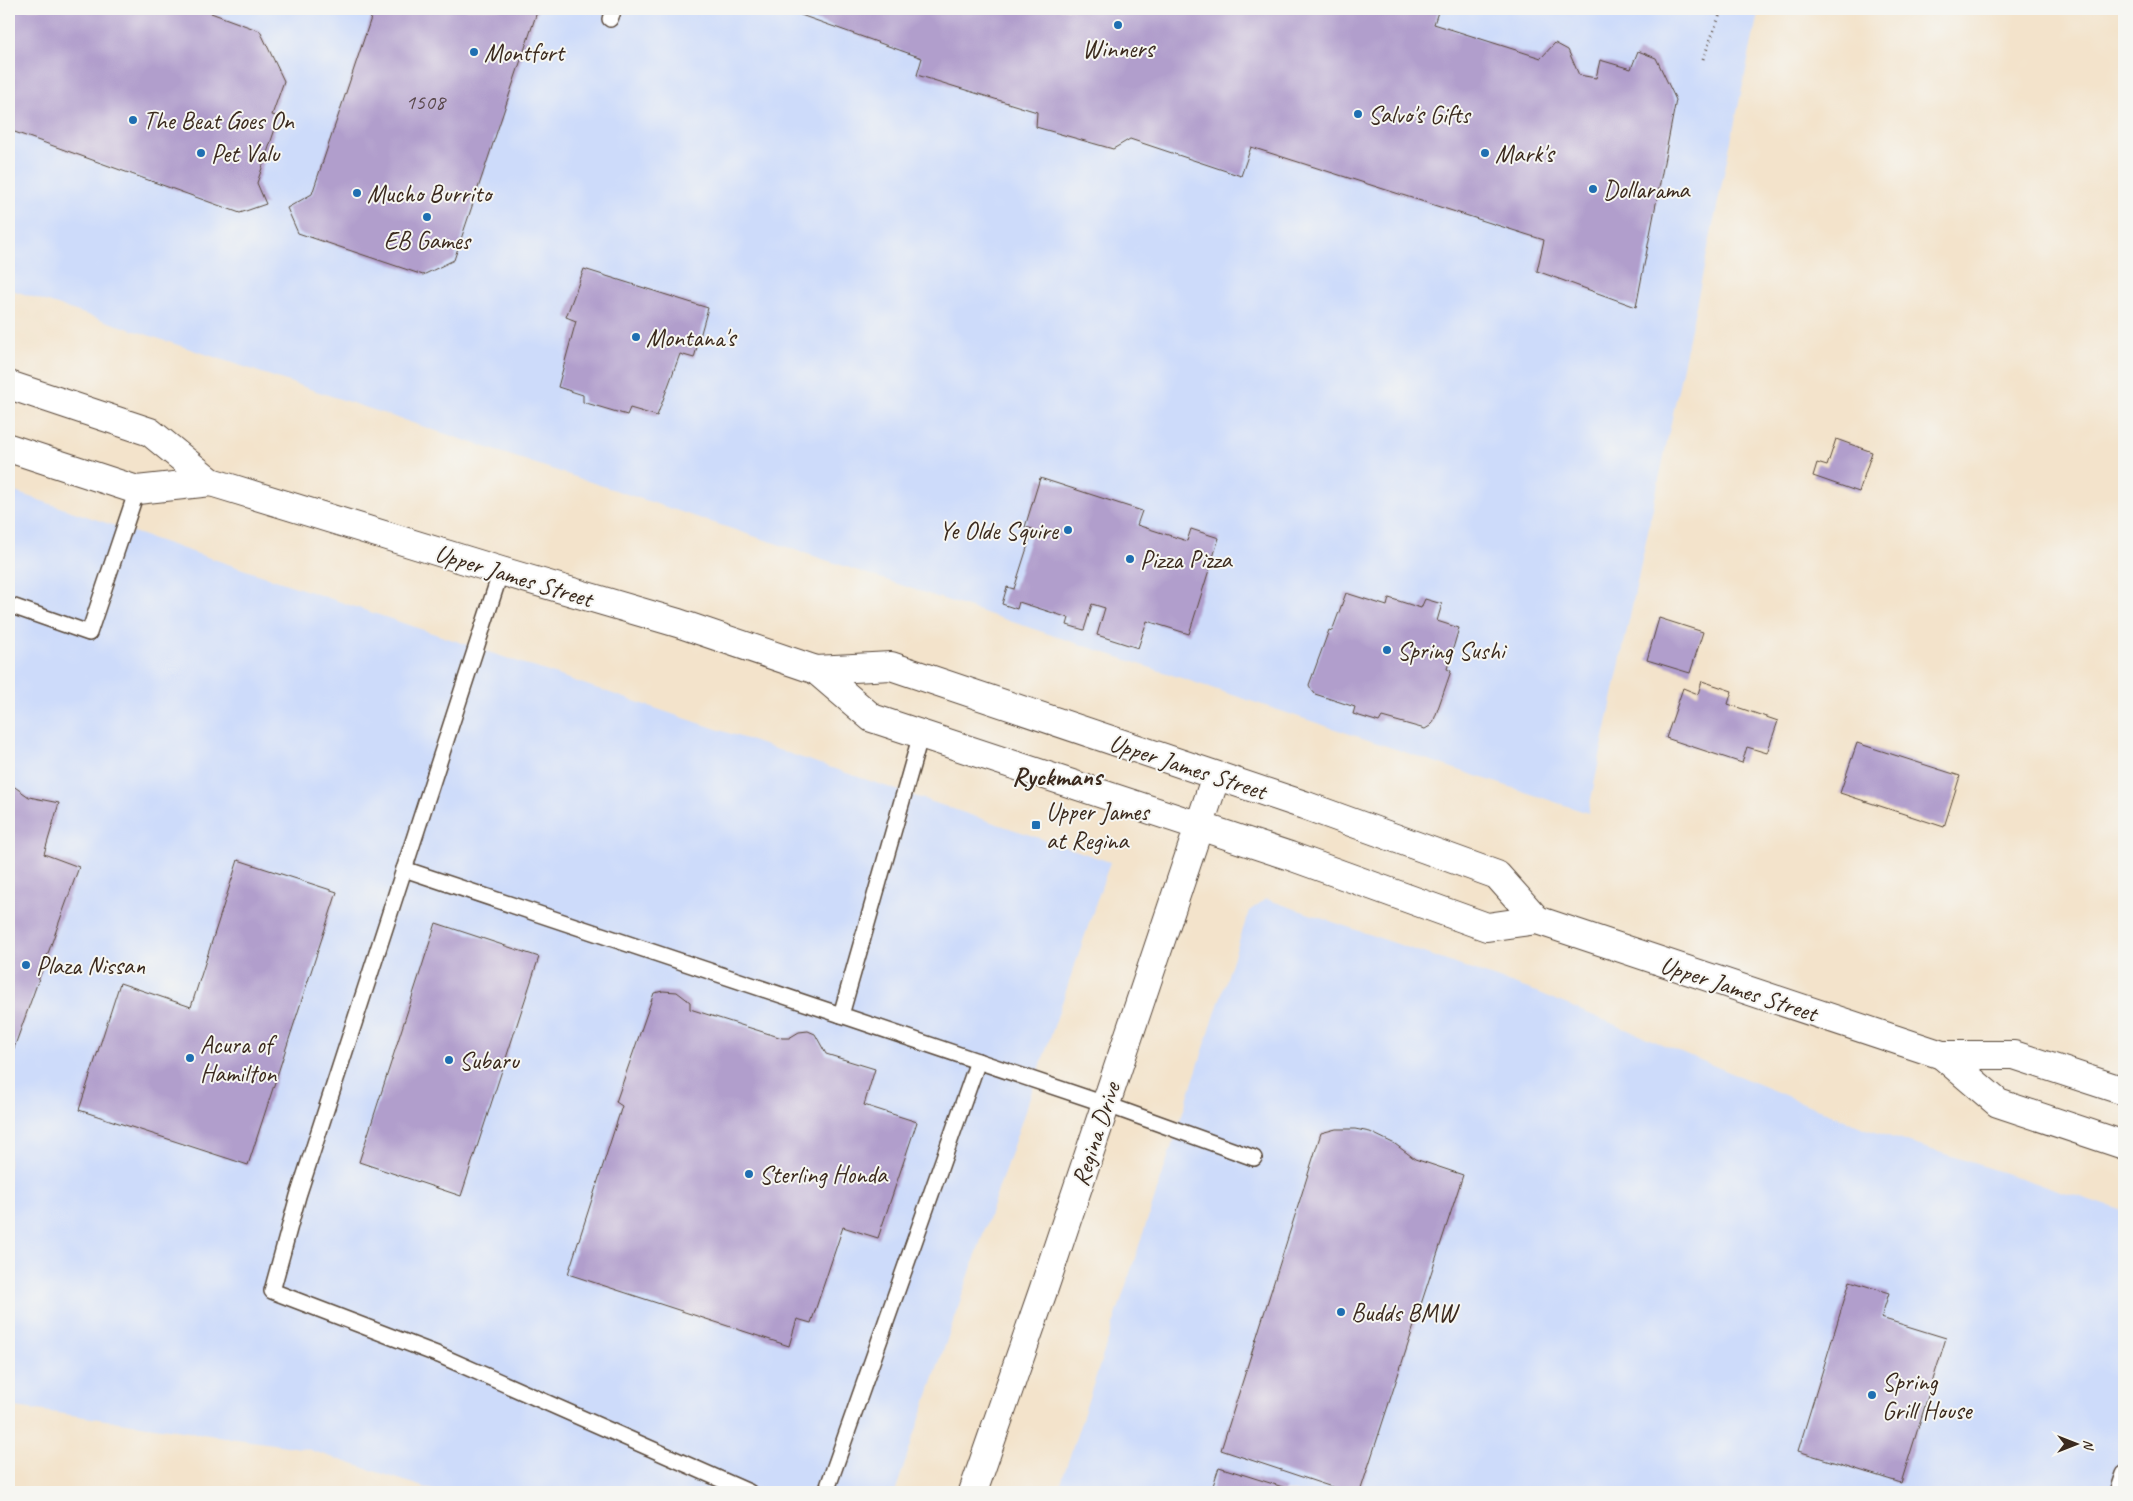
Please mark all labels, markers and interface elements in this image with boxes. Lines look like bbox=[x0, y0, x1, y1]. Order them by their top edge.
marker: Winners bbox=[1112, 19, 1124, 31]
place label: Winners bbox=[1082, 33, 1156, 65]
place label: Montfort bbox=[484, 37, 566, 69]
marker: Montfort bbox=[468, 46, 480, 58]
house number: 1508 bbox=[405, 88, 447, 116]
place label: Salvo's Gifts bbox=[1368, 99, 1472, 131]
place label: The Beat Goes On bbox=[143, 105, 295, 137]
marker: Salvo's Gifts bbox=[1352, 108, 1364, 120]
marker: The Beat Goes On bbox=[127, 114, 139, 126]
place label: Pet Valu bbox=[211, 138, 281, 170]
place label: Mark's bbox=[1495, 138, 1556, 170]
marker: Pet Valu bbox=[195, 147, 207, 159]
marker: Mark's bbox=[1479, 147, 1491, 159]
place label: Dollarama bbox=[1603, 174, 1691, 206]
place label: Mucho Burrito bbox=[367, 178, 494, 210]
marker: Dollarama bbox=[1587, 183, 1599, 195]
marker: Mucho Burrito bbox=[351, 187, 363, 199]
marker: EB Games bbox=[421, 211, 433, 223]
place label: EB Games bbox=[384, 225, 473, 257]
place label: Montana's bbox=[646, 322, 738, 354]
marker: Montana's bbox=[630, 331, 642, 343]
place label: Ye Olde Squire bbox=[939, 515, 1060, 547]
marker: Ye Olde Squire bbox=[1062, 524, 1074, 536]
street label: Upper James Street bbox=[431, 537, 599, 616]
place label: Pizza Pizza bbox=[1140, 544, 1234, 576]
marker: Pizza Pizza bbox=[1124, 553, 1136, 565]
place label: Spring Sushi bbox=[1397, 635, 1508, 667]
marker: Spring Sushi bbox=[1381, 644, 1393, 656]
street label: Upper James Street bbox=[1105, 727, 1273, 808]
district label: Ryckmans bbox=[1012, 760, 1105, 793]
place label: Upper James at Regina bbox=[1046, 796, 1151, 857]
marker: Upper James at Regina bbox=[1030, 819, 1042, 831]
street label: Upper James Street bbox=[1656, 949, 1824, 1030]
place label: Plaza Nissan bbox=[36, 950, 146, 982]
marker: Plaza Nissan bbox=[20, 959, 32, 971]
place label: Acura of Hamilton bbox=[200, 1029, 278, 1090]
place label: Subaru bbox=[459, 1045, 521, 1077]
marker: Acura of Hamilton bbox=[184, 1052, 196, 1064]
marker: Subaru bbox=[443, 1054, 455, 1066]
street label: Regina Drive bbox=[1064, 1077, 1128, 1190]
place label: Sterling Honda bbox=[759, 1159, 889, 1191]
marker: Sterling Honda bbox=[743, 1168, 755, 1180]
place label: Budds BMW bbox=[1351, 1297, 1460, 1329]
marker: Budds BMW bbox=[1335, 1306, 1347, 1318]
place label: Spring Grill House bbox=[1882, 1366, 1973, 1427]
marker: Spring Grill House bbox=[1866, 1389, 1878, 1401]
north arrow bbox=[2050, 1418, 2100, 1468]
text: N bbox=[2080, 1440, 2097, 1451]

